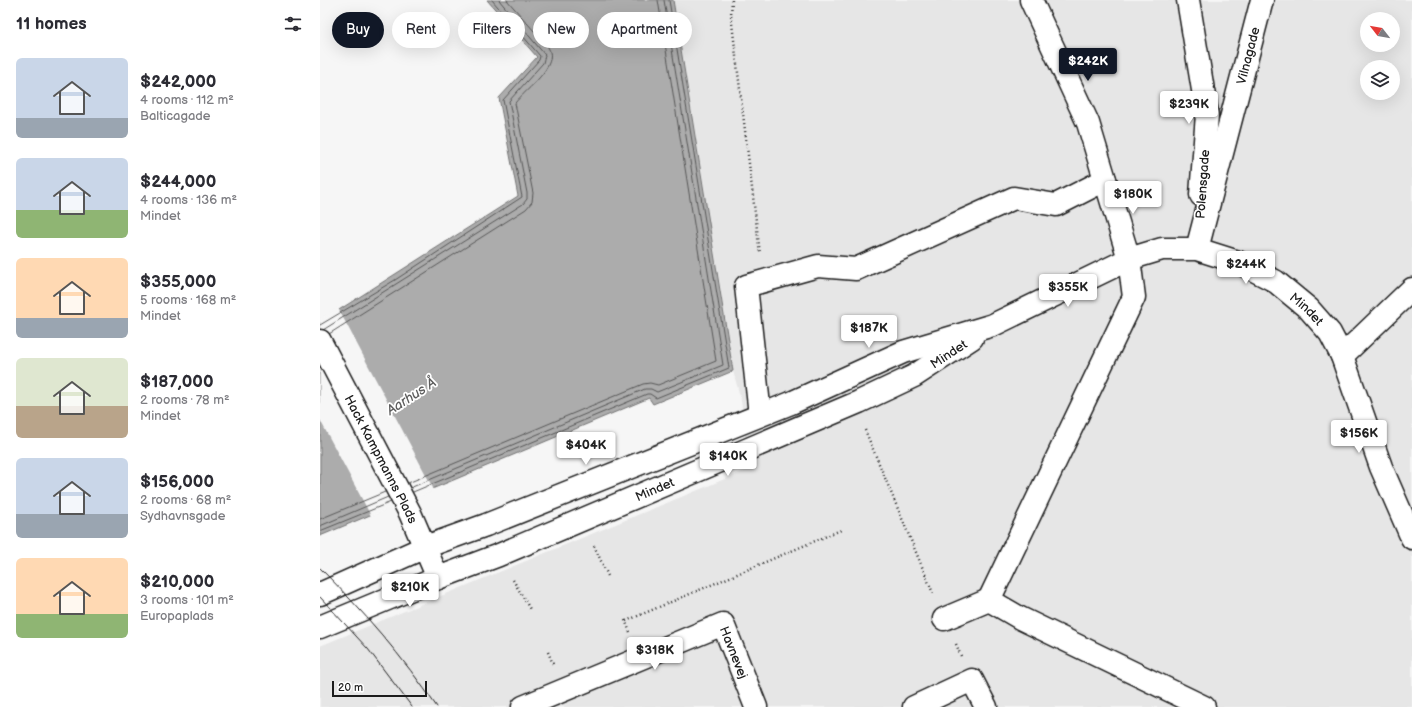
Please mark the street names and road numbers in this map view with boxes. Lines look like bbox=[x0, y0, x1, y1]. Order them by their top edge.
street label: Vilnagade bbox=[1233, 25, 1264, 86]
street label: Polensgade bbox=[1193, 149, 1213, 219]
street label: Mindet bbox=[1286, 290, 1327, 329]
street label: Mindet bbox=[927, 336, 970, 372]
street label: Hack Kampmanns Plads bbox=[341, 392, 421, 526]
street label: Mindet bbox=[633, 474, 677, 505]
street label: Havnevej bbox=[716, 624, 751, 681]

